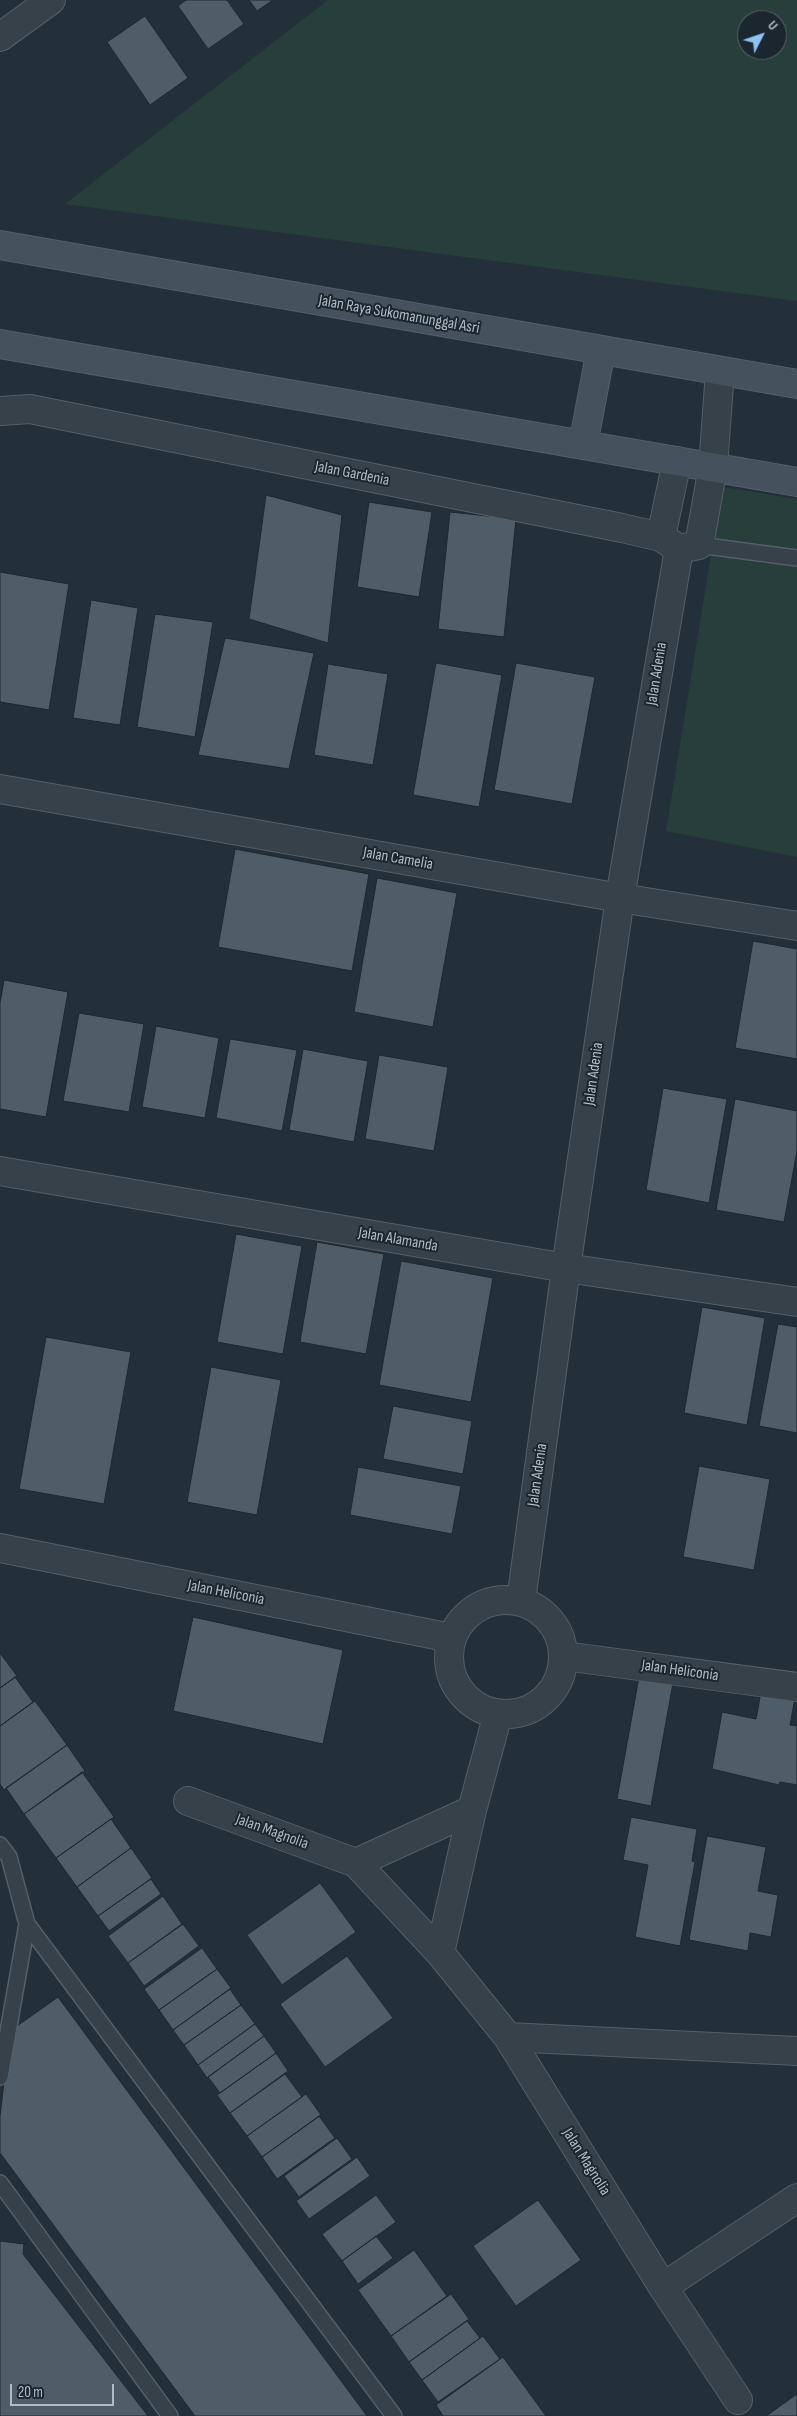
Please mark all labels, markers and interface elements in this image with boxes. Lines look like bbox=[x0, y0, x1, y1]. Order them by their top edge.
north arrow bbox=[737, 10, 787, 60]
text: U bbox=[764, 17, 782, 34]
street label: Jalan Raya Sukomanunggal Asri bbox=[317, 291, 481, 339]
street label: Jalan Gardenia bbox=[313, 457, 391, 491]
street label: Jalan Adenia bbox=[643, 641, 671, 707]
street label: Jalan Camelia bbox=[361, 843, 435, 875]
street label: Jalan Adenia bbox=[580, 1041, 608, 1107]
street label: Jalan Alamanda bbox=[357, 1224, 439, 1256]
street label: Jalan Adenia bbox=[524, 1442, 552, 1508]
street label: Jalan Heliconia bbox=[186, 1576, 266, 1610]
street label: Jalan Heliconia bbox=[640, 1656, 720, 1686]
street label: Jalan Magnolia bbox=[233, 1810, 311, 1854]
street label: Jalan Magnolia bbox=[558, 2125, 614, 2199]
scale bar bbox=[12, 2374, 116, 2406]
text: 20 m bbox=[18, 2383, 43, 2402]

